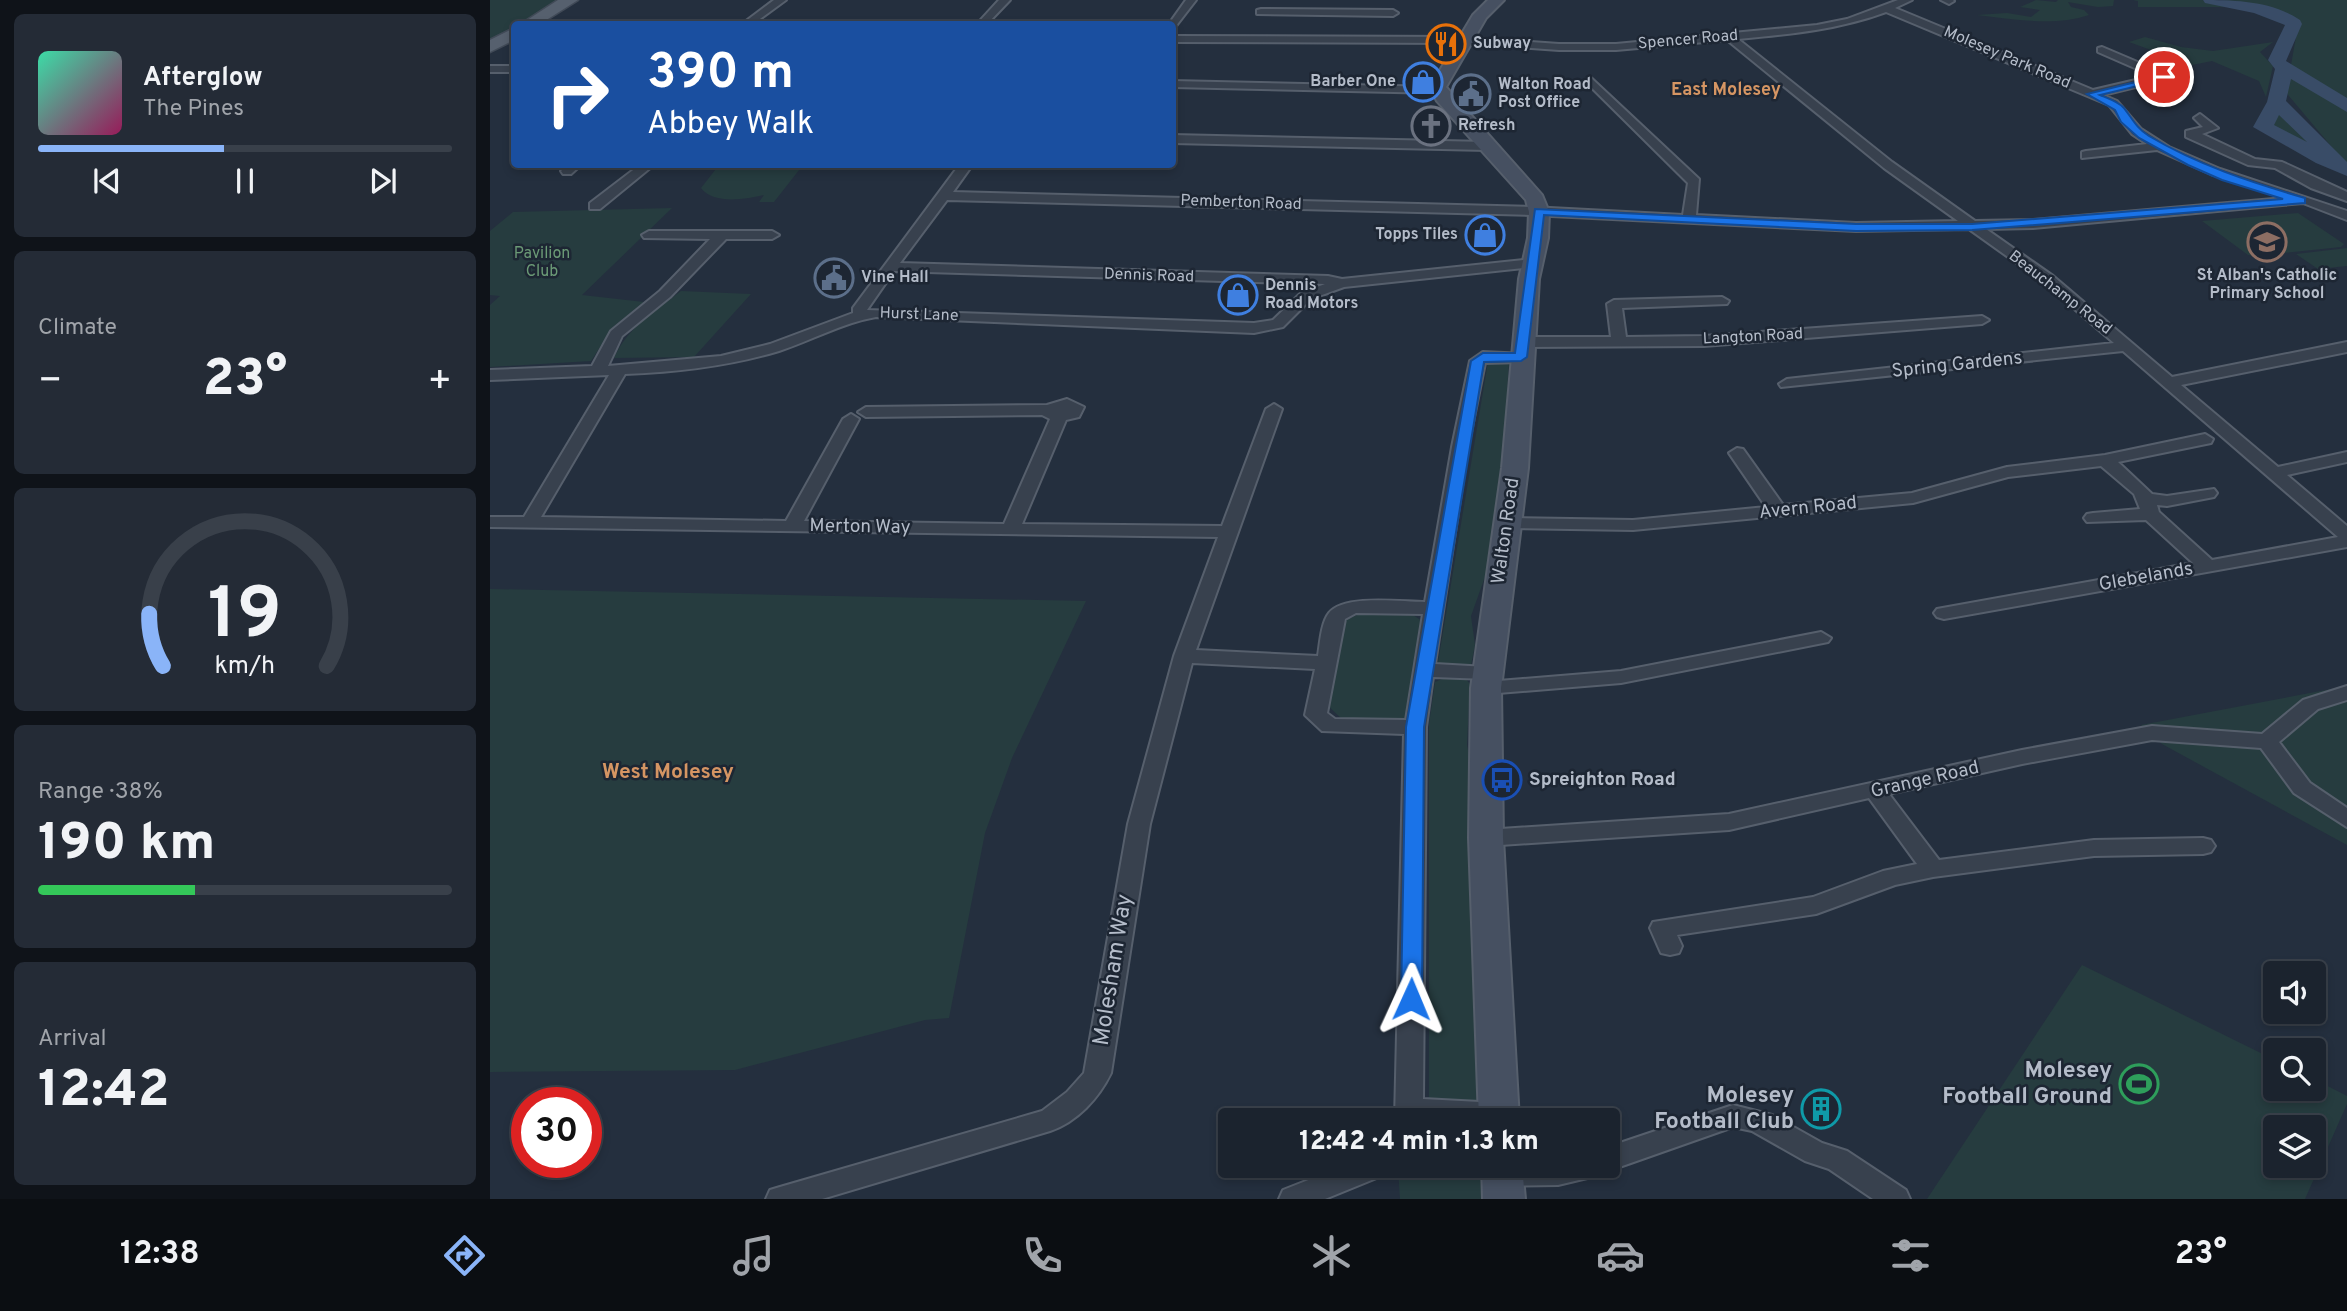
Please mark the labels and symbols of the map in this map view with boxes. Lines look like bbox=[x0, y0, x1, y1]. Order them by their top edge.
street label: Molesey Park Road bbox=[1940, 22, 2074, 94]
restaurant icon: Subway bbox=[1425, 23, 1467, 65]
street label: Spencer Road bbox=[1637, 26, 1739, 54]
place label: Subway bbox=[1473, 34, 1531, 54]
pin bbox=[2134, 47, 2194, 107]
shop icon: Barber One bbox=[1402, 61, 1444, 103]
place label: Barber One bbox=[1310, 72, 1396, 92]
public building icon: Walton Road Post Office bbox=[1450, 73, 1492, 115]
place label: Walton Road Post Office bbox=[1498, 75, 1591, 113]
district label: East Molesey bbox=[1671, 79, 1781, 102]
church icon: Refresh bbox=[1410, 105, 1452, 147]
place label: Refresh bbox=[1458, 116, 1515, 136]
street label: Pemberton Road bbox=[1180, 191, 1302, 215]
shop icon: Topps Tiles bbox=[1464, 214, 1506, 256]
school or university icon: St Alban's Catholic Primary School bbox=[2246, 221, 2288, 263]
place label: Topps Tiles bbox=[1375, 225, 1458, 245]
park label: Pavilion Club bbox=[514, 244, 570, 282]
street label: Beauchamp Road bbox=[2004, 246, 2116, 340]
public building icon: Vine Hall bbox=[813, 257, 855, 299]
street label: Dennis Road bbox=[1104, 264, 1194, 288]
place label: St Alban's Catholic Primary School bbox=[2197, 266, 2337, 304]
place label: Vine Hall bbox=[861, 268, 929, 288]
shop icon: Dennis Road Motors bbox=[1217, 274, 1259, 316]
place label: Dennis Road Motors bbox=[1265, 276, 1358, 314]
street label: Hurst Lane bbox=[879, 304, 959, 326]
street label: Langton Road bbox=[1702, 324, 1804, 350]
street label: Spring Gardens bbox=[1890, 346, 2024, 384]
street label: Walton Road bbox=[1487, 476, 1525, 586]
street label: Avern Road bbox=[1758, 491, 1858, 525]
street label: Merton Way bbox=[809, 514, 911, 540]
street label: Glebelands bbox=[2097, 557, 2195, 597]
street label: Grange Road bbox=[1868, 756, 1982, 804]
district label: West Molesey bbox=[602, 759, 734, 786]
bus stop icon: Spreighton Road bbox=[1481, 759, 1523, 801]
place label: Spreighton Road bbox=[1529, 768, 1676, 792]
street label: Molesham Way bbox=[1088, 892, 1140, 1048]
position arrow bbox=[1374, 962, 1448, 1036]
place label: Molesey Football Ground bbox=[1942, 1057, 2112, 1112]
sports icon: Molesey Football Ground bbox=[2118, 1063, 2160, 1105]
place label: Molesey Football Club bbox=[1654, 1082, 1794, 1137]
speed limit sign: 30 bbox=[511, 1087, 602, 1178]
building icon: Molesey Football Club bbox=[1800, 1088, 1842, 1130]

